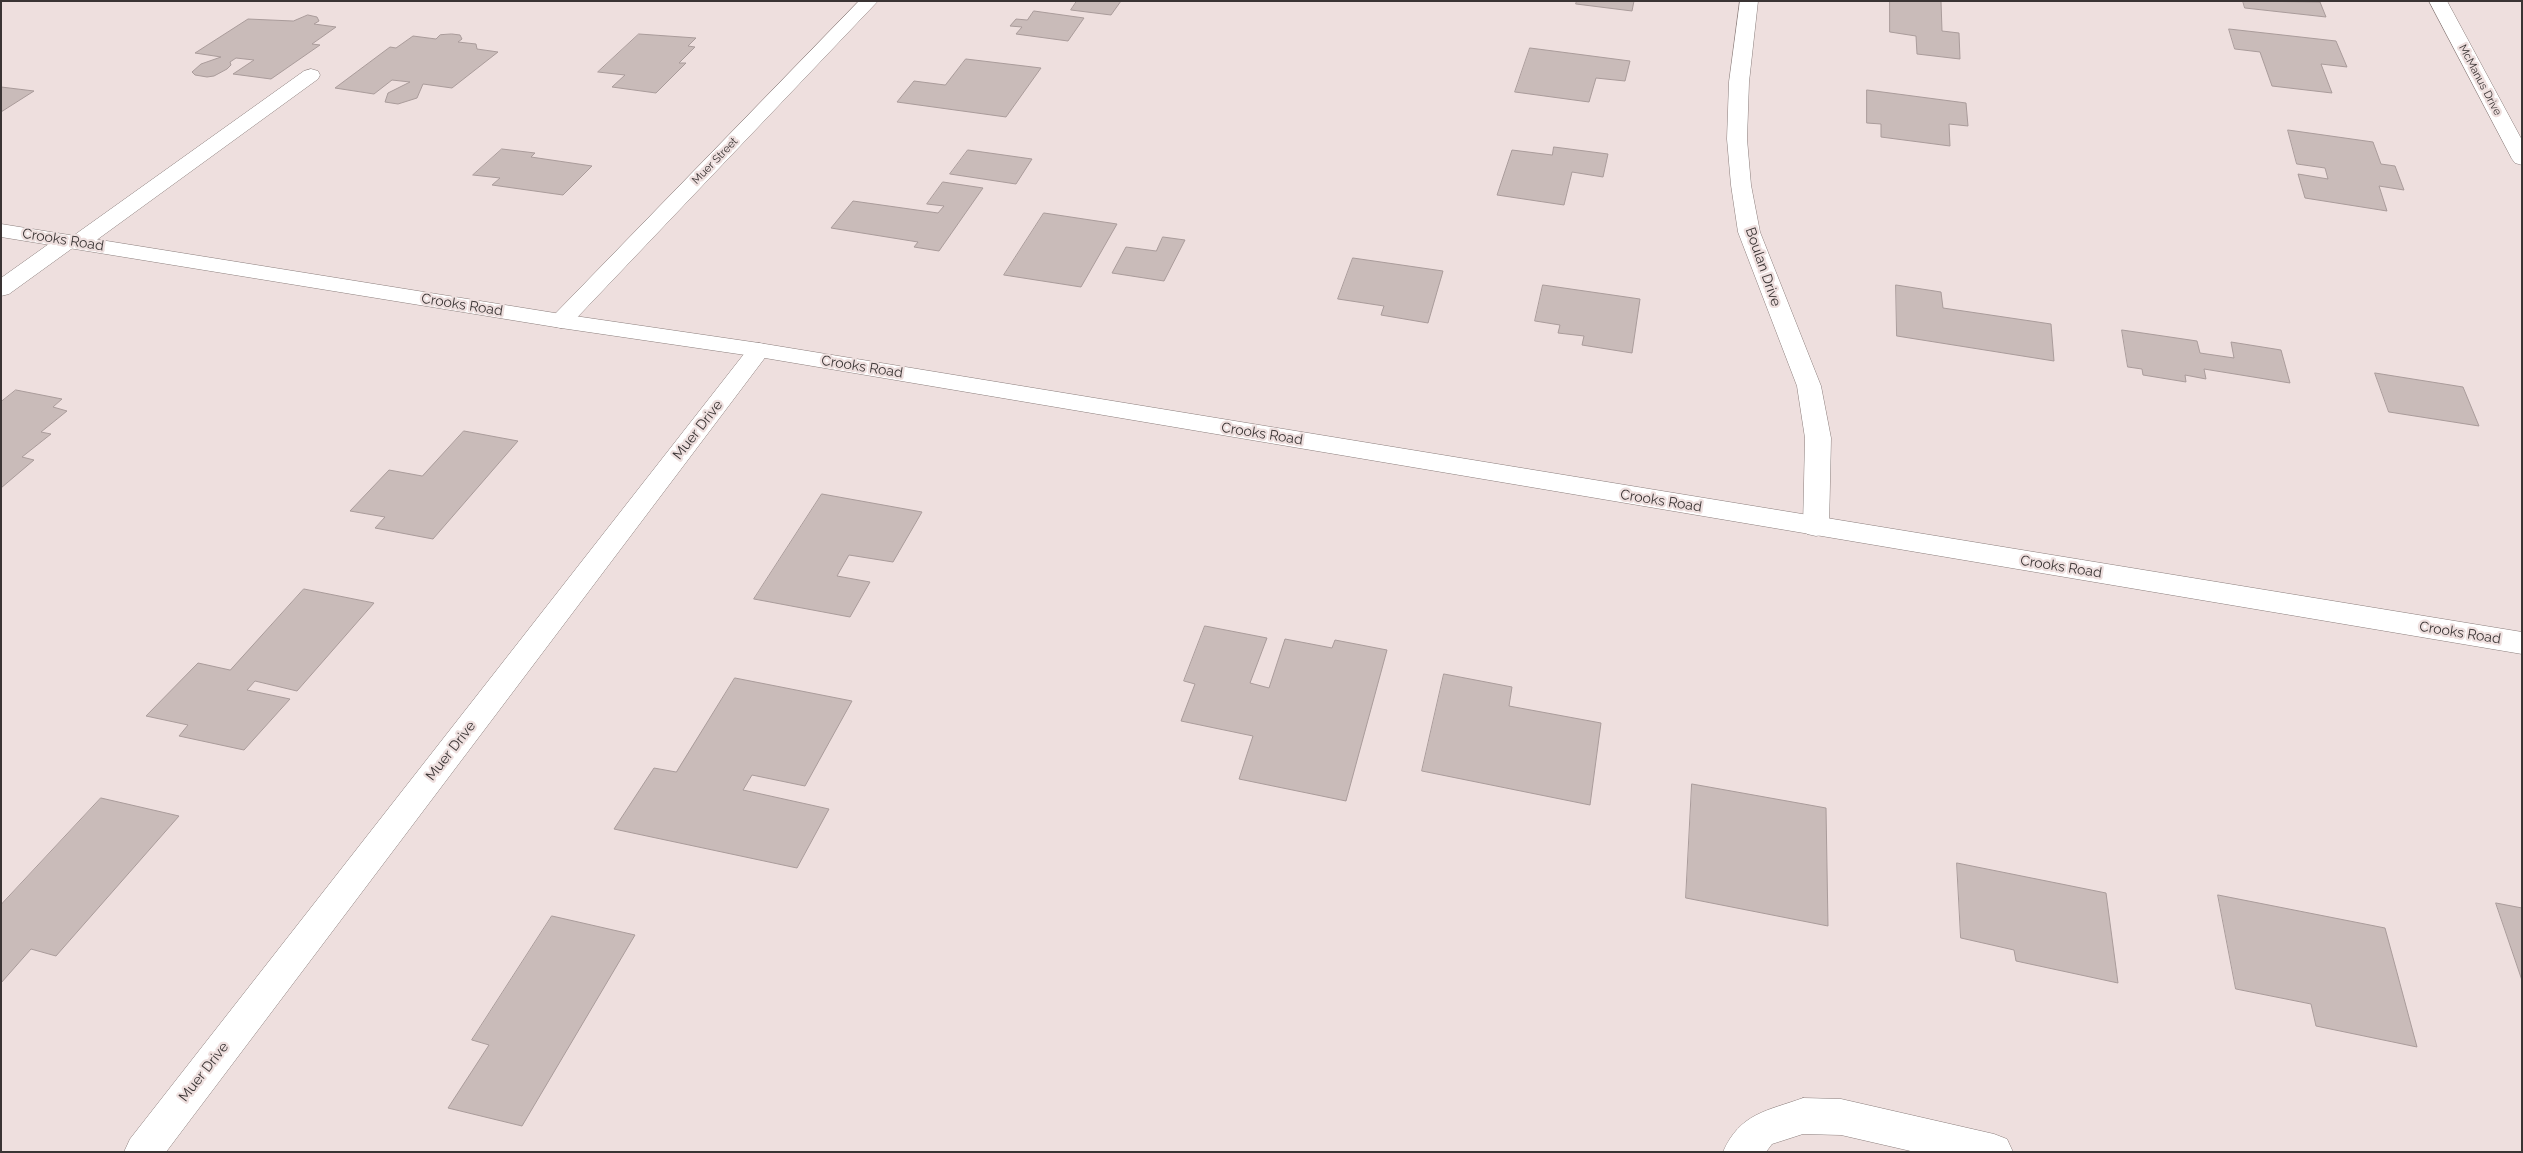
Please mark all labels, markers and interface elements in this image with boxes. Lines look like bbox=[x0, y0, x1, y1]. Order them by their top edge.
street label: McManus Drive bbox=[2456, 42, 2504, 118]
street label: Muer Street bbox=[689, 135, 741, 187]
street label: Crooks Road bbox=[21, 225, 105, 255]
street label: Boulan Drive bbox=[1742, 225, 1784, 309]
street label: Crooks Road bbox=[420, 290, 504, 320]
street label: Crooks Road bbox=[820, 352, 904, 382]
street label: Muer Drive bbox=[670, 397, 726, 463]
street label: Crooks Road bbox=[1220, 419, 1304, 449]
street label: Crooks Road bbox=[1619, 486, 1703, 516]
street label: Crooks Road bbox=[2019, 552, 2103, 582]
street label: Crooks Road bbox=[2418, 618, 2502, 648]
street label: Muer Drive bbox=[423, 718, 479, 784]
street label: Muer Drive bbox=[176, 1039, 232, 1105]

